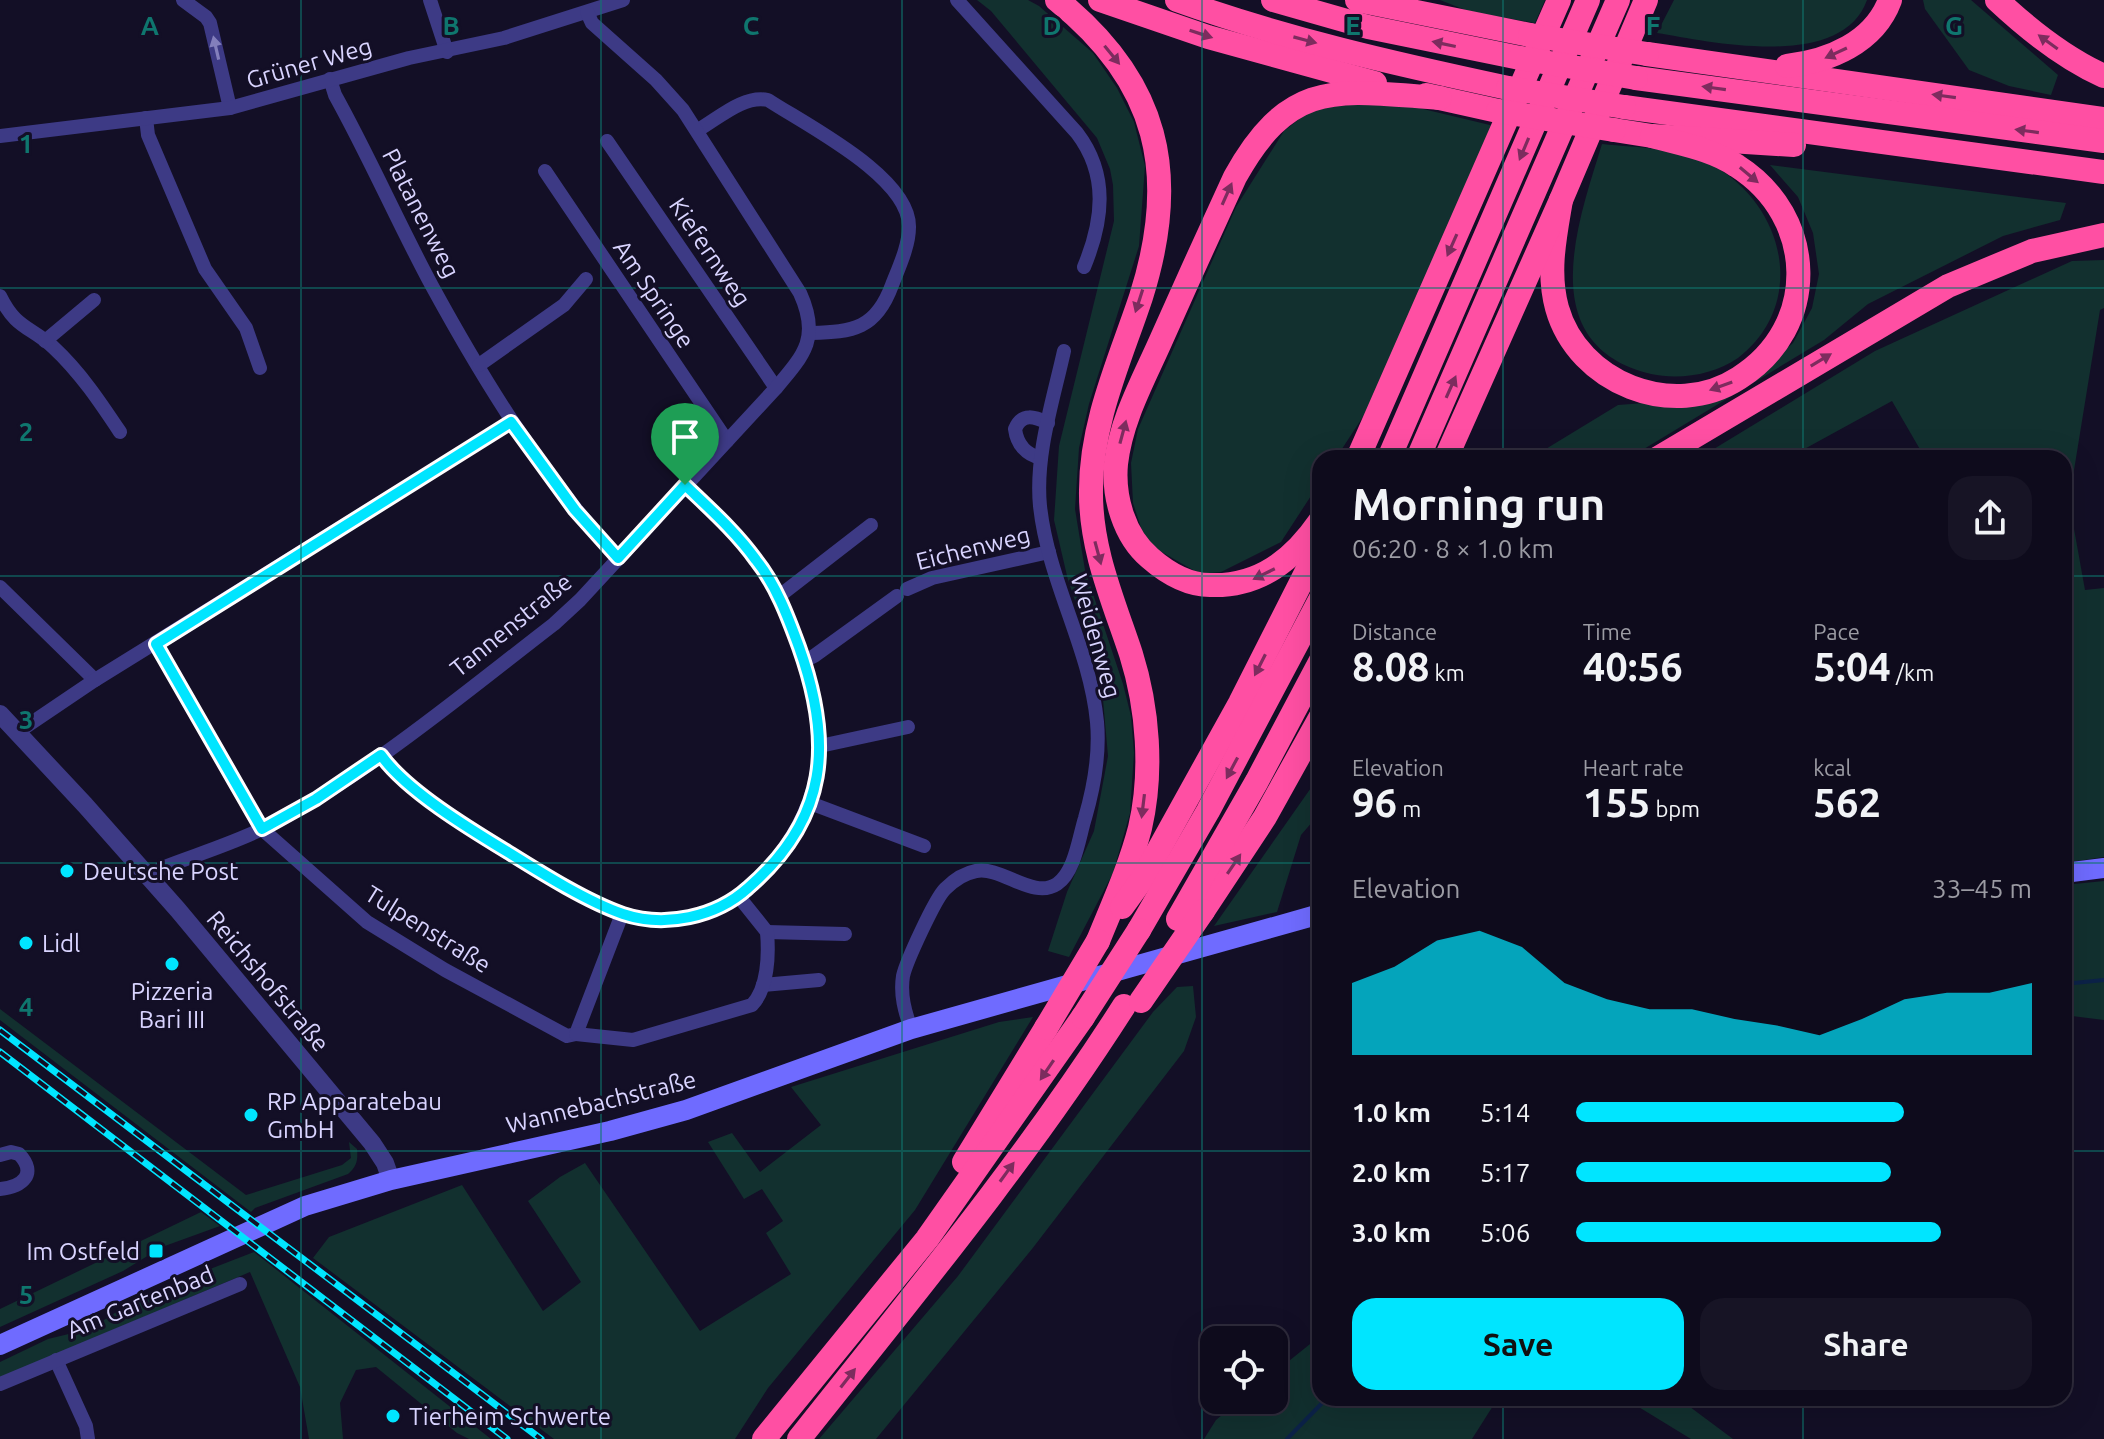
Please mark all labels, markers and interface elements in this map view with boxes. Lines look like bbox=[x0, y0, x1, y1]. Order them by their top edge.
text: A bbox=[141, 11, 160, 40]
text: B bbox=[442, 11, 460, 40]
text: C bbox=[743, 11, 760, 40]
text: D bbox=[1043, 11, 1061, 40]
text: E bbox=[1345, 11, 1361, 40]
text: F bbox=[1646, 11, 1660, 40]
text: G bbox=[1945, 11, 1963, 40]
one-way arrow bbox=[1189, 29, 1213, 41]
street label: Grüner Weg bbox=[243, 32, 375, 94]
one-way arrow bbox=[1294, 34, 1318, 47]
one-way arrow bbox=[2038, 34, 2058, 50]
one-way arrow bbox=[209, 36, 222, 61]
one-way arrow bbox=[1431, 37, 1456, 50]
one-way arrow bbox=[1104, 45, 1120, 65]
one-way arrow bbox=[1824, 46, 1848, 60]
one-way arrow bbox=[1701, 81, 1726, 94]
one-way arrow bbox=[1931, 89, 1956, 102]
one-way arrow bbox=[2014, 124, 2039, 137]
text: 1 bbox=[19, 129, 33, 158]
one-way arrow bbox=[1517, 137, 1530, 161]
street label: Platanenweg bbox=[377, 144, 465, 282]
one-way arrow bbox=[1739, 166, 1759, 183]
one-way arrow bbox=[1220, 182, 1234, 206]
street label: Kiefernweg bbox=[664, 193, 756, 311]
one-way arrow bbox=[1445, 233, 1459, 257]
street label: Am Springe bbox=[608, 235, 700, 353]
one-way arrow bbox=[1132, 289, 1144, 313]
one-way arrow bbox=[1810, 353, 1832, 367]
one-way arrow bbox=[1444, 375, 1457, 399]
one-way arrow bbox=[1709, 380, 1733, 392]
pin bbox=[651, 403, 719, 485]
icon: arrive bbox=[663, 415, 707, 459]
text: 2 bbox=[19, 417, 33, 446]
one-way arrow bbox=[1117, 420, 1130, 444]
button: share bbox=[1948, 476, 2032, 560]
text: Morning run bbox=[1352, 479, 1605, 528]
street label: Eichenweg bbox=[913, 521, 1033, 575]
text: 06:20 · 8 × 1.0 km bbox=[1352, 534, 1554, 563]
one-way arrow bbox=[1093, 541, 1105, 566]
one-way arrow bbox=[1253, 567, 1276, 581]
street label: Tannenstraße bbox=[445, 568, 577, 682]
street label: Weidenweg bbox=[1065, 571, 1127, 701]
text: Distance bbox=[1352, 619, 1437, 644]
text: Time bbox=[1583, 619, 1632, 644]
text: Pace bbox=[1813, 619, 1860, 644]
text: 8.08 bbox=[1352, 644, 1430, 689]
text: 40:56 bbox=[1583, 644, 1683, 689]
text: 5:04 bbox=[1813, 644, 1891, 689]
one-way arrow bbox=[1253, 653, 1267, 676]
text: km bbox=[1430, 660, 1465, 685]
text: /km bbox=[1891, 660, 1934, 685]
text: 3 bbox=[19, 705, 33, 734]
text: Elevation bbox=[1352, 755, 1444, 780]
text: Heart rate bbox=[1583, 755, 1684, 780]
text: kcal bbox=[1813, 755, 1851, 780]
one-way arrow bbox=[1225, 757, 1239, 779]
text: 96 bbox=[1352, 780, 1397, 825]
text: 155 bbox=[1583, 780, 1650, 825]
text: 562 bbox=[1813, 780, 1881, 825]
one-way arrow bbox=[1136, 794, 1149, 819]
text: m bbox=[1397, 796, 1421, 821]
text: bpm bbox=[1650, 796, 1700, 821]
one-way arrow bbox=[1226, 853, 1241, 875]
place label: Deutsche Post bbox=[83, 858, 239, 885]
marker: Deutsche Post bbox=[58, 862, 76, 880]
text: Elevation bbox=[1352, 874, 1460, 903]
text: 33–45 m bbox=[1932, 874, 2032, 903]
street label: Tulpenstraße bbox=[360, 880, 496, 978]
street label: Reichshofstraße bbox=[201, 905, 335, 1057]
place label: Lidl bbox=[42, 930, 80, 957]
marker: Lidl bbox=[17, 934, 35, 952]
marker: Pizzeria Bari III bbox=[163, 955, 181, 973]
place label: Pizzeria Bari III bbox=[131, 978, 213, 1033]
text: 4 bbox=[19, 992, 33, 1021]
one-way arrow bbox=[1039, 1059, 1054, 1080]
street label: Wannebachstraße bbox=[503, 1065, 699, 1139]
place label: RP Apparatebau GmbH bbox=[267, 1088, 442, 1143]
text: 1.0 km bbox=[1352, 1098, 1431, 1127]
text: 5:14 bbox=[1480, 1098, 1530, 1127]
marker: RP Apparatebau GmbH bbox=[242, 1106, 260, 1124]
text: 2.0 km bbox=[1352, 1158, 1431, 1187]
text: 5:17 bbox=[1480, 1158, 1530, 1187]
one-way arrow bbox=[998, 1162, 1014, 1182]
text: 3.0 km bbox=[1352, 1218, 1431, 1247]
text: 5:06 bbox=[1480, 1218, 1530, 1247]
place label: Im Ostfeld bbox=[26, 1238, 140, 1265]
marker: Im Ostfeld bbox=[147, 1242, 165, 1260]
street label: Am Gartenbad bbox=[63, 1260, 217, 1344]
text: 5 bbox=[19, 1280, 33, 1309]
button: Save bbox=[1352, 1298, 1684, 1390]
button: Share bbox=[1700, 1298, 2032, 1390]
map controls bbox=[1200, 1326, 1288, 1414]
button: locate bbox=[1200, 1326, 1288, 1414]
one-way arrow bbox=[839, 1368, 855, 1388]
place label: Tierheim Schwerte bbox=[409, 1403, 611, 1430]
marker: Tierheim Schwerte bbox=[384, 1407, 402, 1425]

